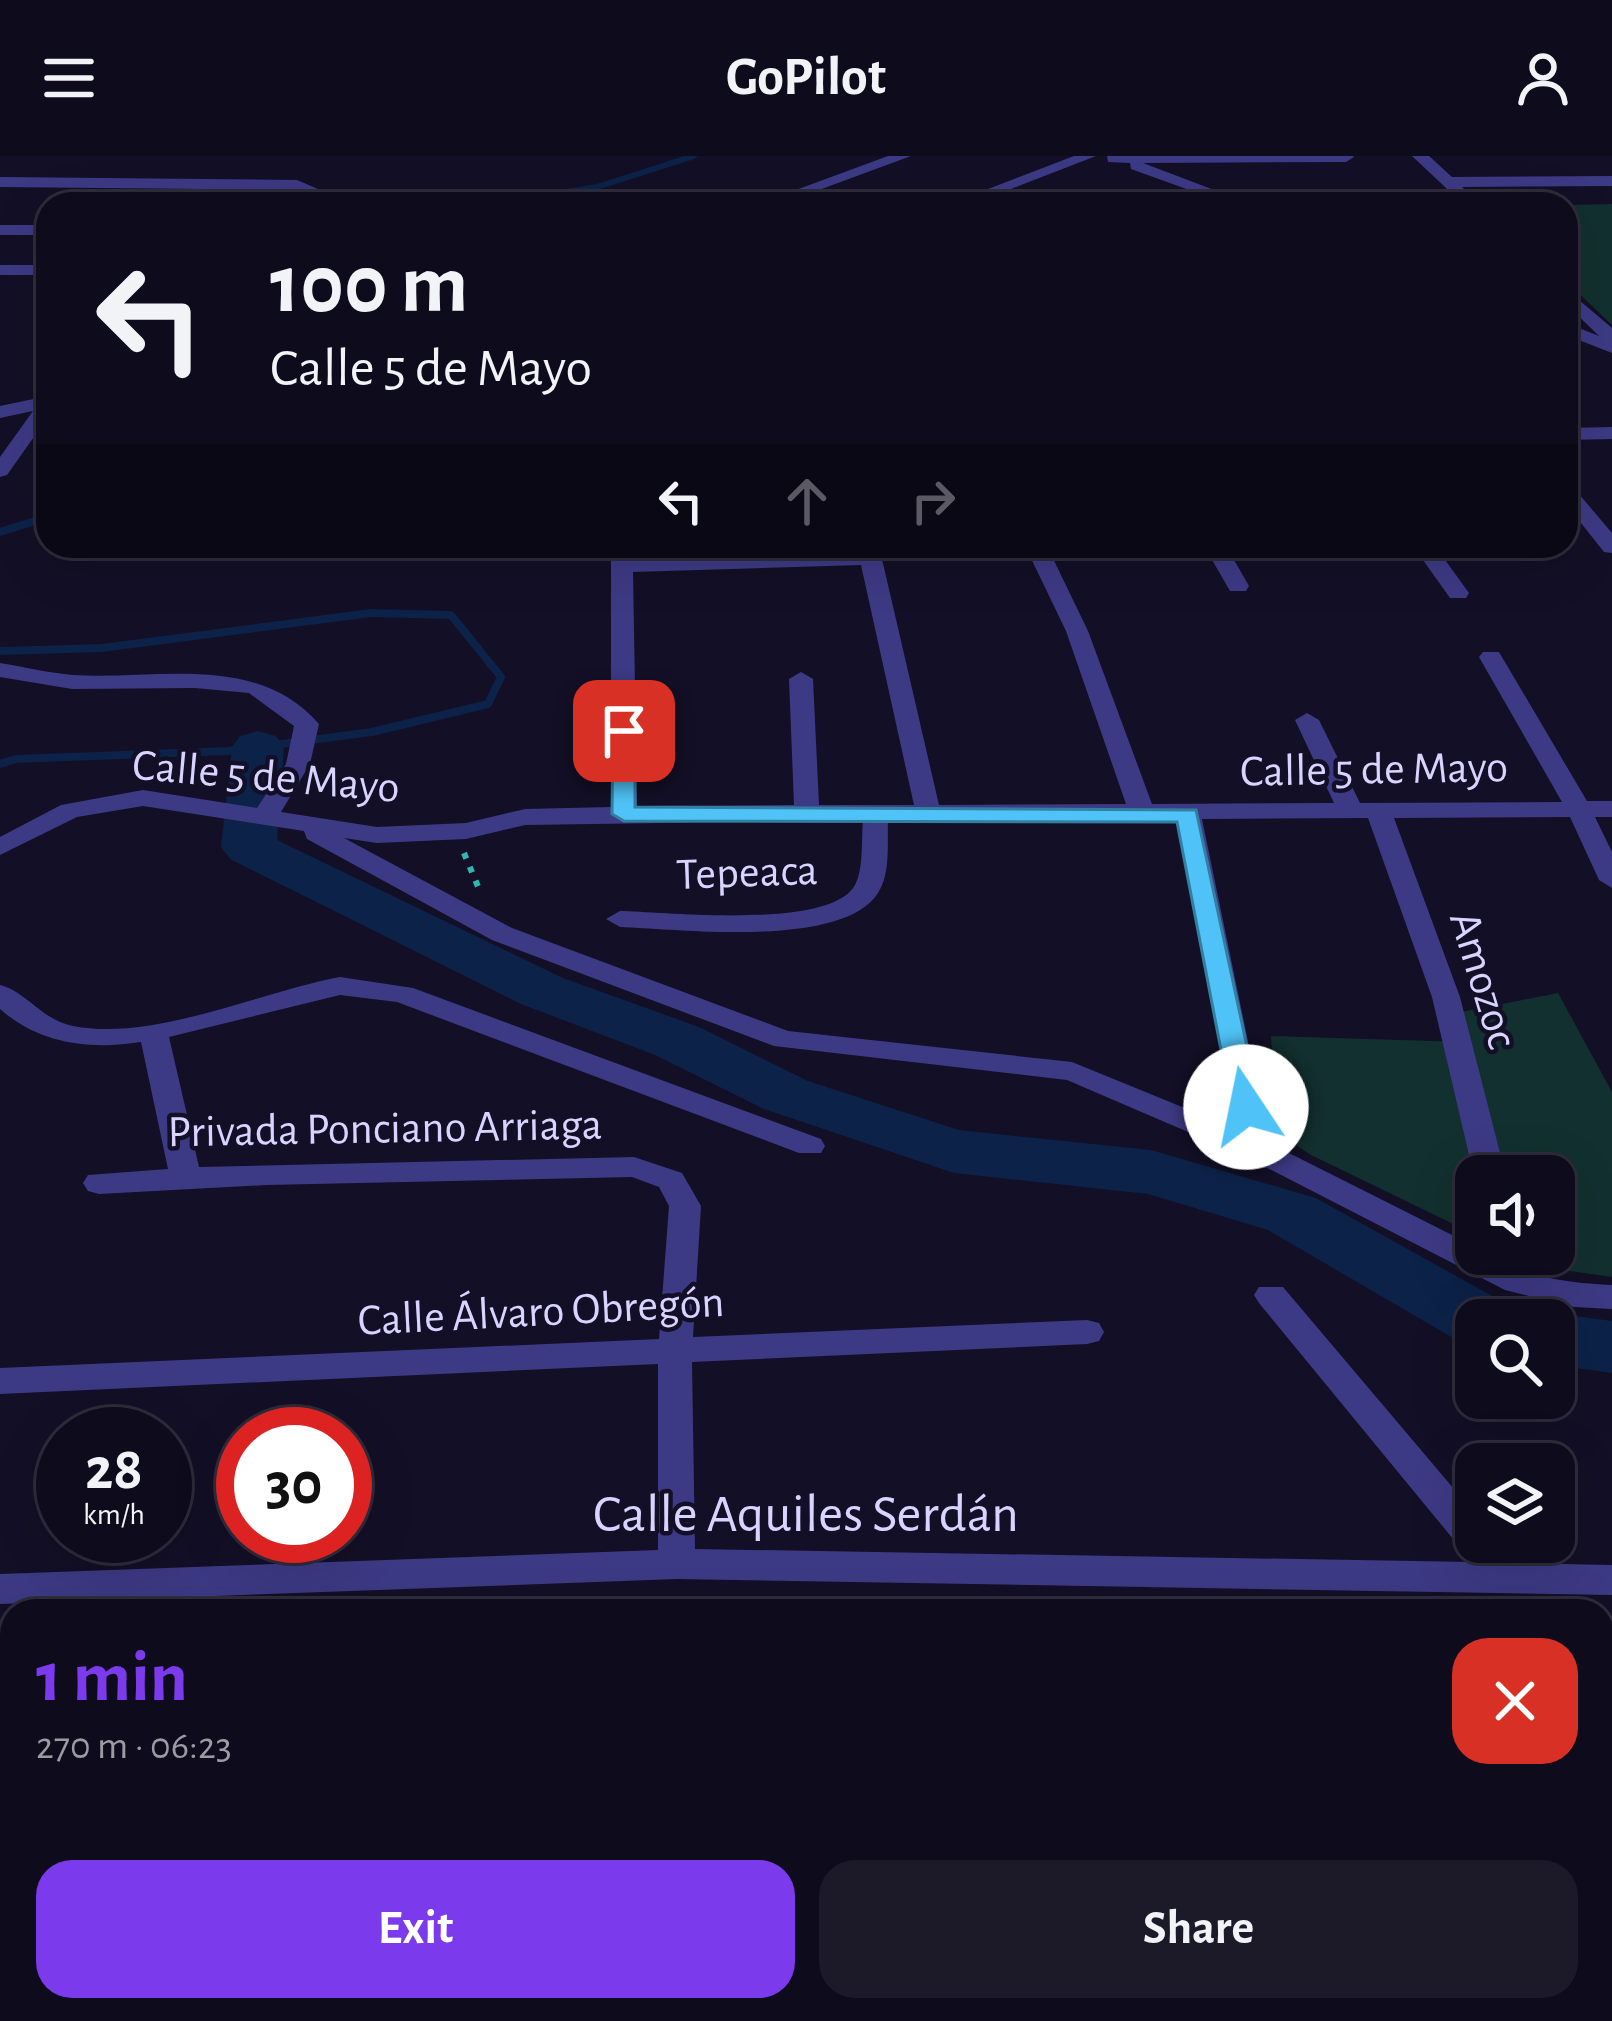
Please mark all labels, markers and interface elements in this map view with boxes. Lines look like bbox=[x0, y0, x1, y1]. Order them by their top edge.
icon: menu bbox=[36, 45, 102, 111]
icon: person bbox=[1510, 45, 1576, 111]
text: GoPilot bbox=[726, 51, 886, 105]
icon: left bbox=[72, 240, 228, 396]
text: 100 m bbox=[270, 244, 468, 328]
text: Calle 5 de Mayo bbox=[270, 342, 592, 396]
icon: left bbox=[648, 468, 714, 534]
icon: ahead bbox=[774, 468, 840, 534]
icon: right bbox=[900, 468, 966, 534]
pin bbox=[573, 680, 675, 782]
icon: arrive bbox=[591, 698, 657, 764]
street label: Calle 5 de Mayo bbox=[130, 743, 402, 811]
street label: Calle 5 de Mayo bbox=[1240, 745, 1508, 795]
street label: Tepeaca bbox=[675, 848, 819, 898]
street label: Amozoc bbox=[1441, 906, 1525, 1054]
position arrow bbox=[1183, 1044, 1309, 1170]
street label: Privada Ponciano Arriaga bbox=[167, 1103, 603, 1155]
map controls bbox=[1455, 1155, 1575, 1563]
button: sound bbox=[1455, 1155, 1575, 1275]
street label: Calle Álvaro Obregón bbox=[356, 1276, 726, 1344]
button: search bbox=[1455, 1299, 1575, 1419]
speed limit sign: 30 bbox=[216, 1407, 372, 1563]
text: 28 bbox=[85, 1440, 143, 1500]
button: layers bbox=[1455, 1443, 1575, 1563]
street label: Calle Aquiles Serdán bbox=[593, 1488, 1019, 1542]
text: km/h bbox=[83, 1500, 145, 1530]
button: close bbox=[1452, 1638, 1578, 1764]
text: 1 min bbox=[36, 1642, 188, 1714]
text: 270 m · 06:23 bbox=[36, 1727, 232, 1766]
button: Exit bbox=[36, 1860, 795, 1998]
button: Share bbox=[819, 1860, 1578, 1998]

